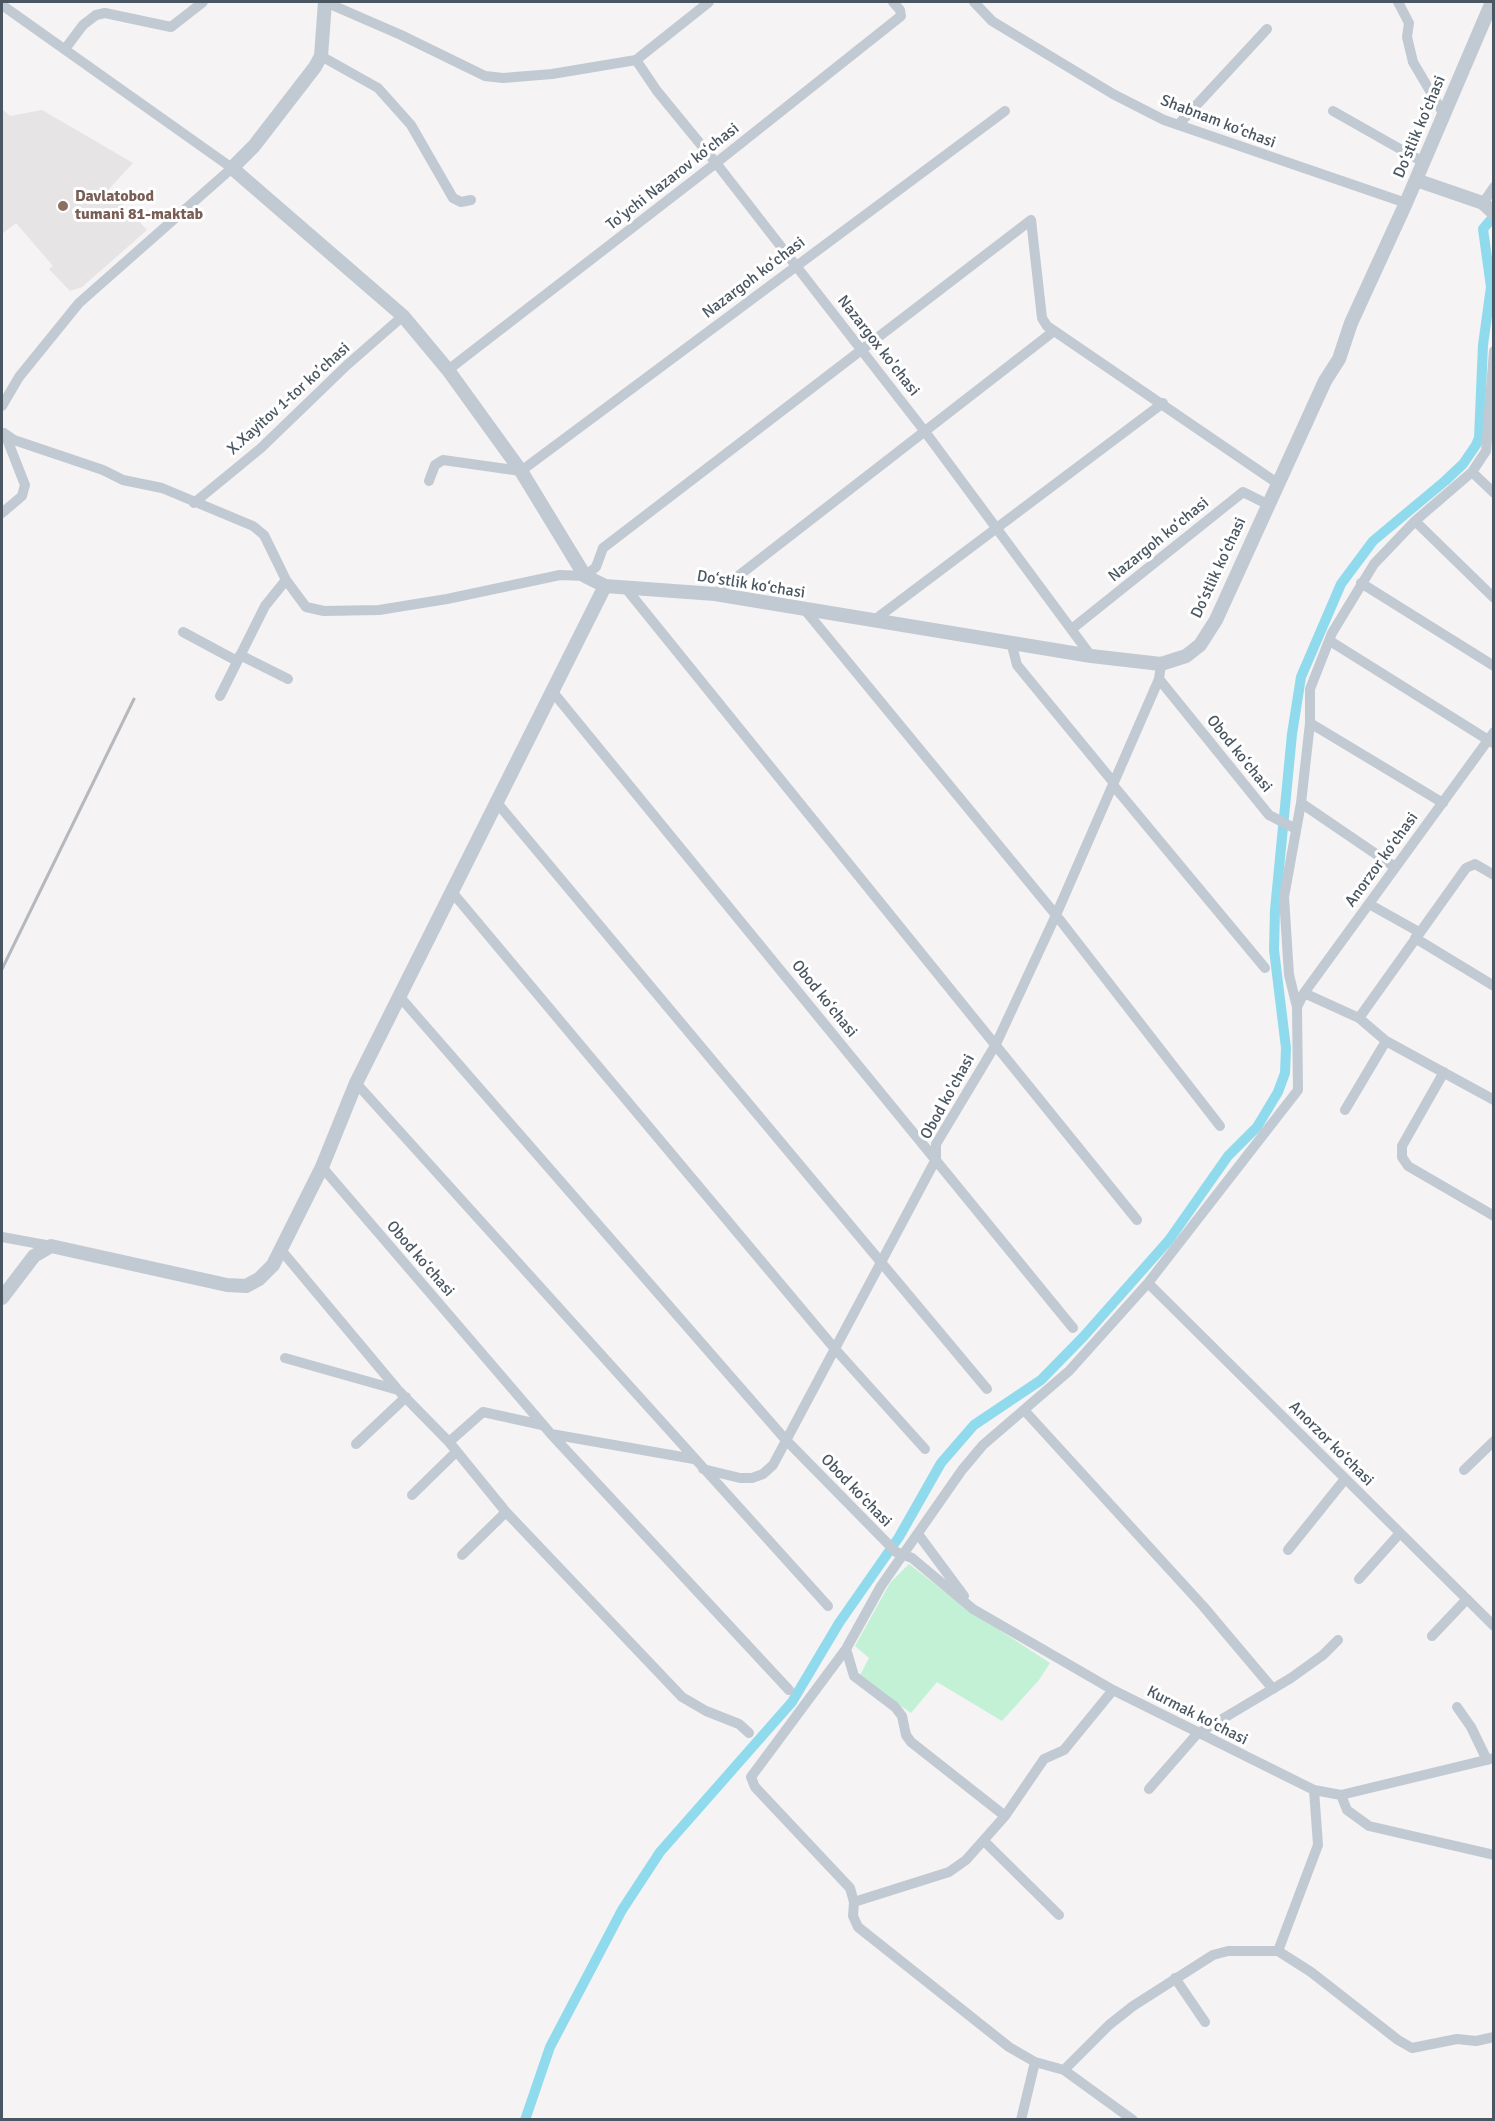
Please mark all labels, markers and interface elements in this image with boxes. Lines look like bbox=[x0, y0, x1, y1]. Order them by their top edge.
street label: Doʻstlik koʻchasi bbox=[1390, 73, 1450, 181]
street label: Shabnam koʻchasi bbox=[1158, 91, 1278, 153]
street label: To'ychi Nazarov koʻchasi bbox=[603, 119, 743, 235]
place label: Davlatobod tumani 81-maktab bbox=[75, 187, 203, 225]
marker: Davlatobod tumani 81-maktab bbox=[56, 199, 70, 213]
street label: Nazargoh koʻchasi bbox=[699, 233, 809, 323]
street label: Nazargox ko'chasi bbox=[833, 292, 923, 400]
street label: X.Xayitov 1-tor koʼchasi bbox=[224, 339, 354, 459]
street label: Nazargoh koʻchasi bbox=[1105, 494, 1213, 586]
street label: Doʻstlik koʻchasi bbox=[1187, 514, 1251, 622]
street label: Doʻstlik koʻchasi bbox=[695, 567, 807, 603]
street label: Obod koʻchasi bbox=[1202, 711, 1276, 797]
street label: Anorzor koʻchasi bbox=[1341, 809, 1423, 911]
street label: Obod koʻchasi bbox=[787, 956, 861, 1042]
street label: Obod ko'chasi bbox=[917, 1051, 979, 1143]
street label: Obod koʻchasi bbox=[382, 1217, 458, 1301]
street label: Anorzor koʻchasi bbox=[1285, 1398, 1377, 1490]
street label: Obod koʻchasi bbox=[816, 1451, 896, 1531]
street label: Kurmak koʻchasi bbox=[1143, 1682, 1251, 1750]

